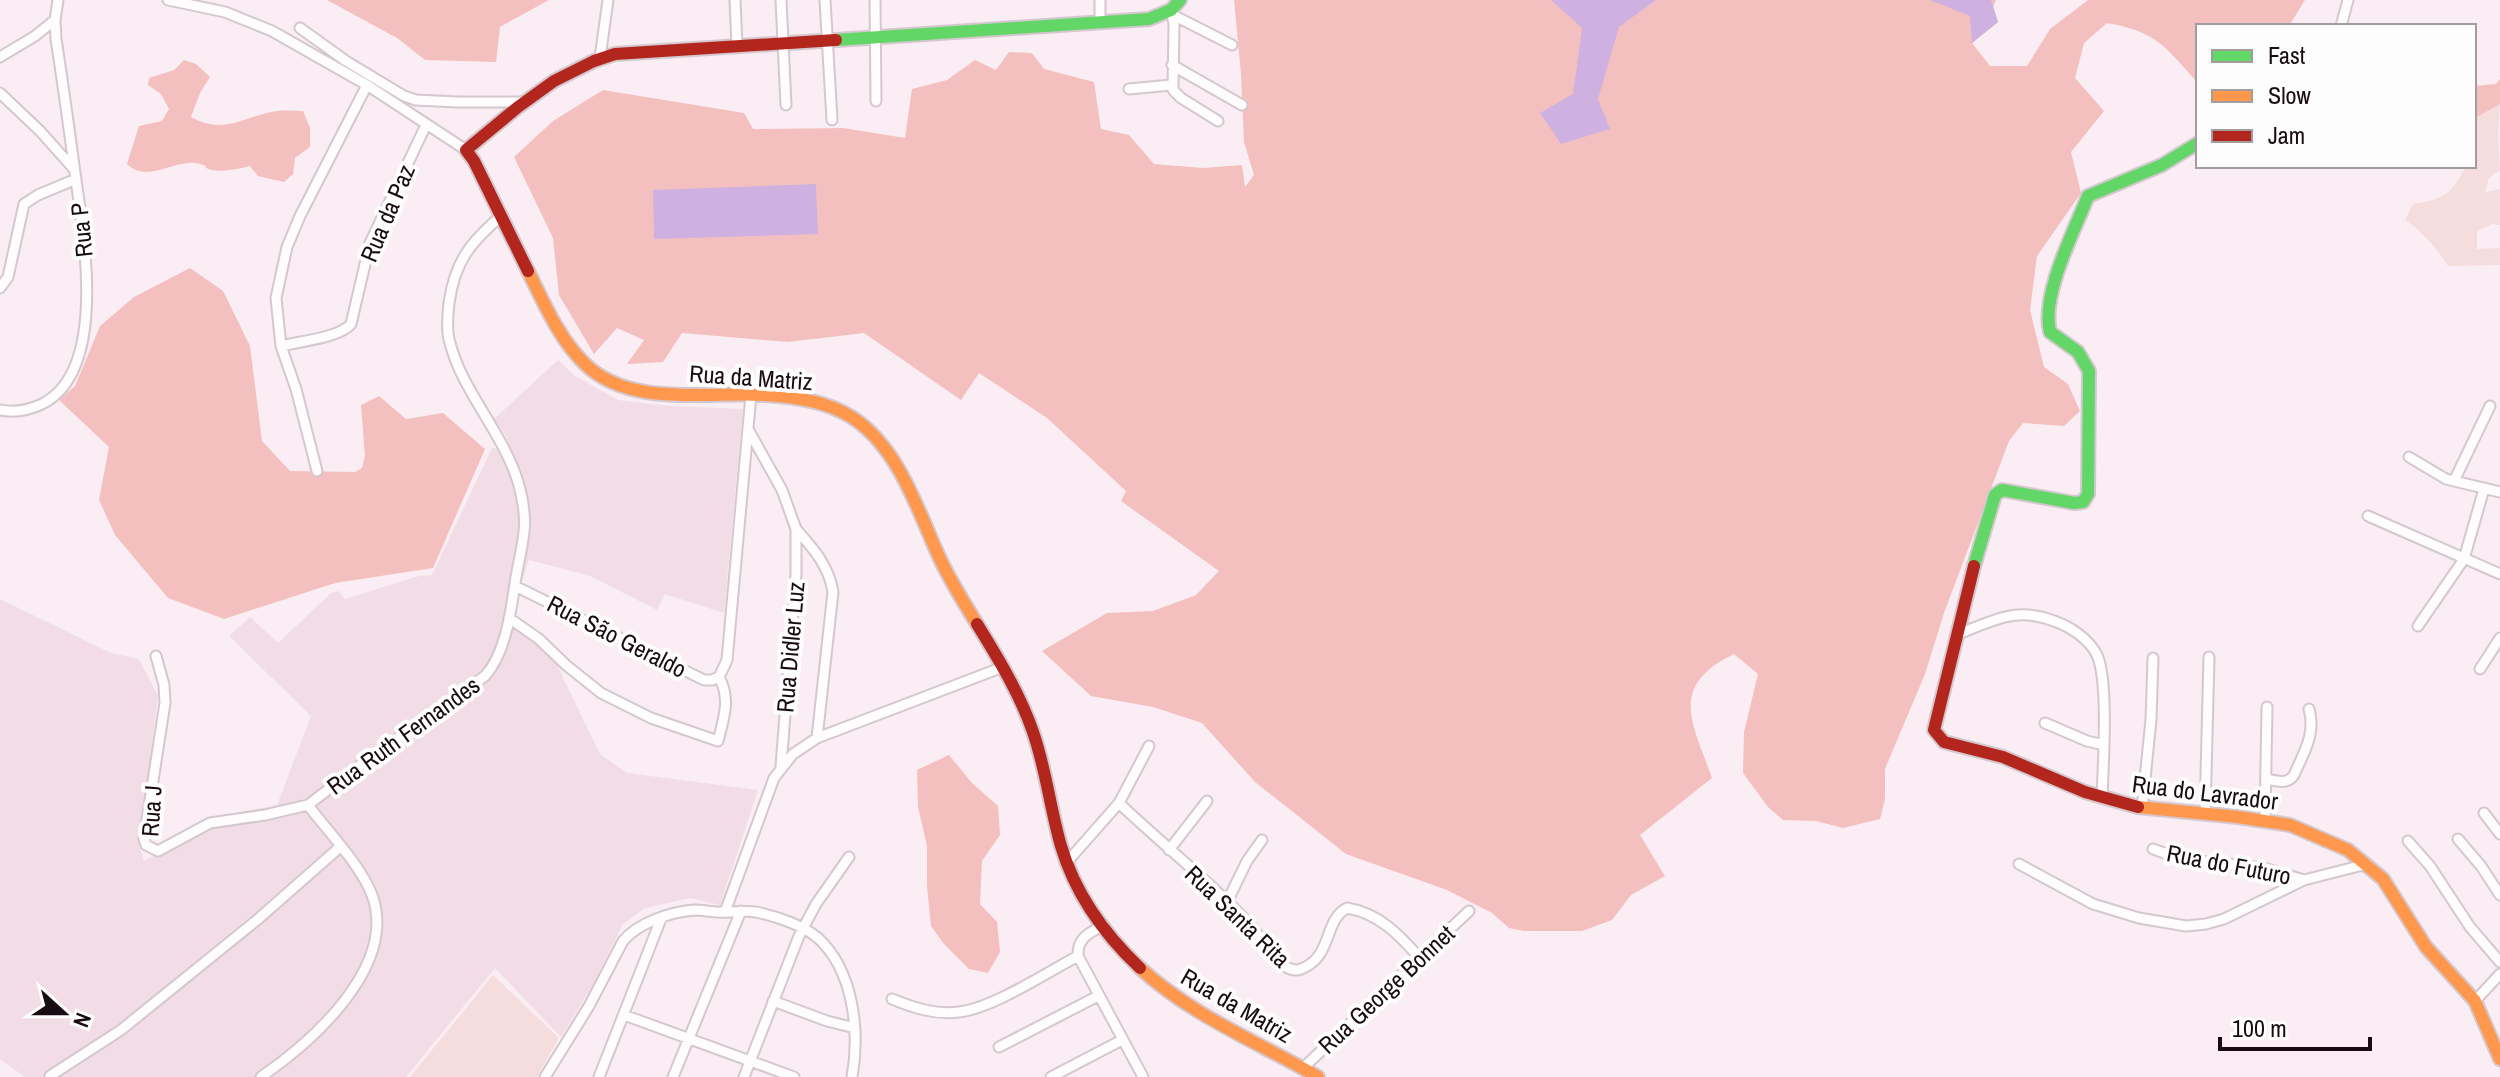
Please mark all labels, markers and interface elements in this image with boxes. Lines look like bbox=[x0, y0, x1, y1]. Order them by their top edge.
legend bbox=[2196, 24, 2476, 168]
text: Fast bbox=[2268, 39, 2306, 71]
text: Slow bbox=[2268, 79, 2311, 111]
text: Jam bbox=[2268, 119, 2305, 151]
street label: Rua da Paz bbox=[352, 159, 422, 267]
street label: Rua P bbox=[62, 201, 100, 259]
street label: Rua da Matriz bbox=[688, 357, 814, 397]
street label: Rua Didler Luz bbox=[768, 580, 812, 714]
street label: Rua São Geraldo bbox=[542, 587, 692, 685]
street label: Rua Ruth Fernandes bbox=[320, 669, 486, 801]
street label: Rua do Lavrador bbox=[2130, 767, 2280, 817]
street label: Rua J bbox=[133, 784, 169, 838]
street label: Rua do Futuro bbox=[2164, 836, 2294, 892]
street label: Rua Santa Rita bbox=[1178, 858, 1298, 974]
street label: Rua George Bonnet bbox=[1311, 917, 1461, 1060]
street label: Rua da Matriz bbox=[1175, 960, 1299, 1050]
north arrow bbox=[24, 973, 104, 1053]
scale bar bbox=[2220, 1001, 2370, 1051]
text: N bbox=[66, 1009, 99, 1032]
text: 100 m bbox=[2232, 1012, 2287, 1044]

